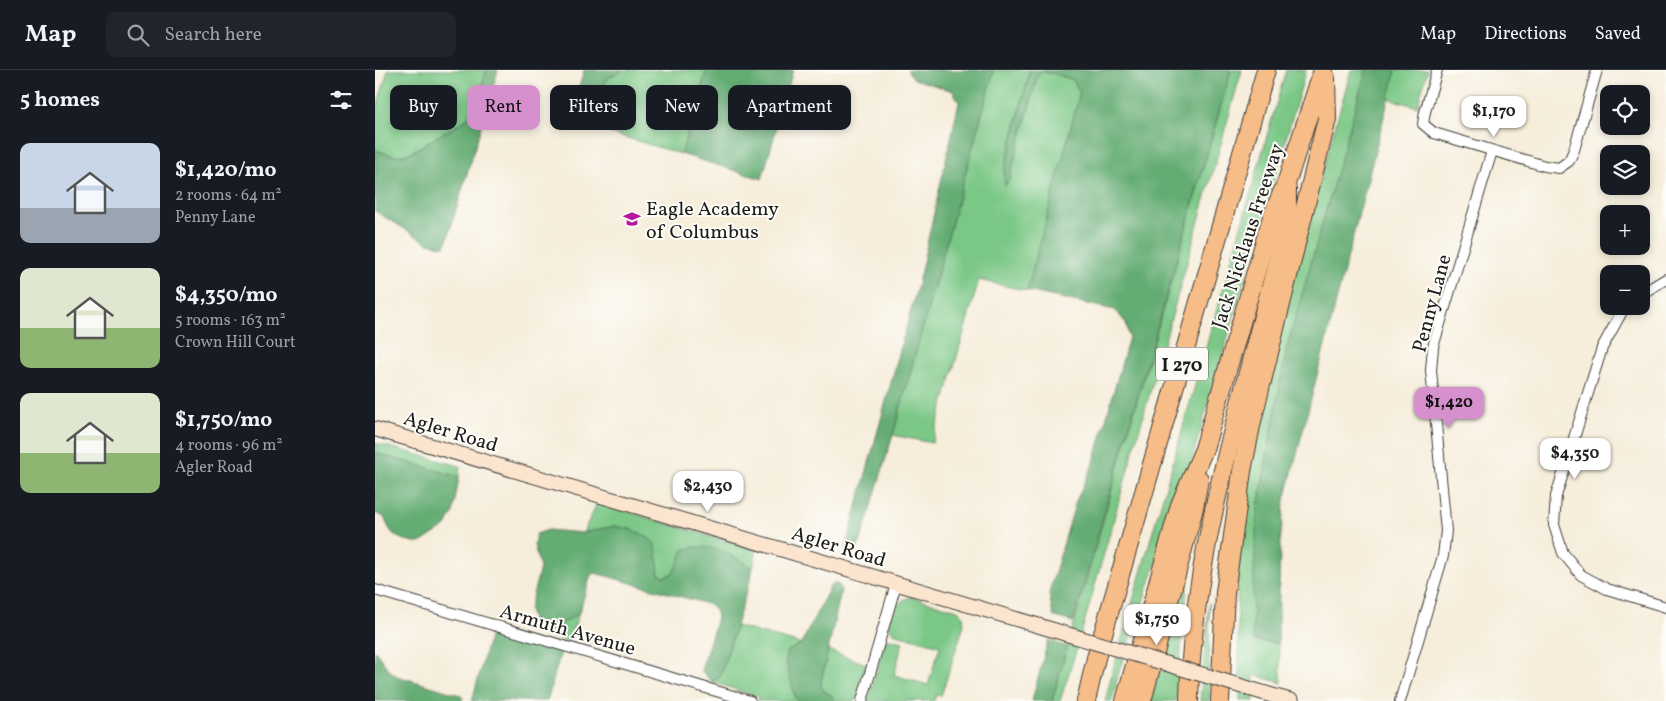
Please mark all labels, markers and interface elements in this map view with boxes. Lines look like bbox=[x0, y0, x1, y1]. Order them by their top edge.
search box bbox=[106, 12, 456, 57]
text: Map bbox=[25, 18, 76, 52]
icon: search bbox=[124, 21, 152, 49]
text: Search here bbox=[164, 22, 262, 48]
text: Map bbox=[1420, 22, 1456, 47]
text: Directions bbox=[1484, 22, 1567, 47]
text: Saved bbox=[1595, 22, 1641, 47]
chip: Buy bbox=[390, 85, 457, 130]
chip: Rent bbox=[467, 85, 540, 130]
chip: Filters bbox=[550, 85, 636, 130]
chip: New bbox=[646, 85, 718, 130]
chip: Apartment bbox=[728, 85, 851, 130]
map controls bbox=[1600, 85, 1650, 315]
button: locate bbox=[1600, 85, 1650, 135]
text: 5 homes bbox=[20, 86, 100, 115]
icon: filters bbox=[327, 86, 355, 114]
pin: $1,170 bbox=[1453, 96, 1535, 138]
text: $1,170 bbox=[1472, 101, 1516, 123]
street label: Jack Nicklaus Freeway bbox=[1206, 140, 1292, 333]
button: layers bbox=[1600, 145, 1650, 195]
text: $1,420/mo bbox=[175, 156, 277, 185]
icon: home bbox=[60, 163, 120, 223]
text: 2 rooms · 64 m² bbox=[175, 185, 282, 207]
place label: Eagle Academy of Columbus bbox=[646, 196, 779, 247]
button: + bbox=[1600, 205, 1650, 255]
text: Penny Lane bbox=[175, 207, 255, 229]
school or university icon: Eagle Academy of Columbus bbox=[622, 209, 642, 229]
street label: Penny Lane bbox=[1406, 251, 1459, 356]
button: − bbox=[1600, 265, 1650, 315]
text: $4,350/mo bbox=[175, 281, 277, 310]
icon: home bbox=[60, 288, 120, 348]
text: 5 rooms · 163 m² bbox=[175, 310, 286, 332]
text: Crown Hill Court bbox=[175, 332, 296, 354]
road number: I 270 bbox=[1156, 348, 1208, 380]
pin: $1,420 bbox=[1408, 386, 1490, 429]
text: $1,420 bbox=[1425, 392, 1473, 414]
street label: Agler Road bbox=[400, 405, 501, 461]
text: $1,750/mo bbox=[175, 406, 272, 435]
icon: home bbox=[60, 413, 120, 473]
text: 4 rooms · 96 m² bbox=[175, 435, 282, 457]
pin: $4,350 bbox=[1534, 438, 1616, 480]
text: $4,350 bbox=[1551, 443, 1599, 465]
text: Agler Road bbox=[175, 457, 253, 479]
pin: $2,430 bbox=[667, 470, 749, 513]
text: $2,430 bbox=[684, 476, 732, 498]
street label: Agler Road bbox=[788, 520, 889, 576]
street label: Armuth Avenue bbox=[496, 598, 639, 664]
pin: $1,750 bbox=[1116, 604, 1198, 646]
text: $1,750 bbox=[1135, 609, 1179, 631]

